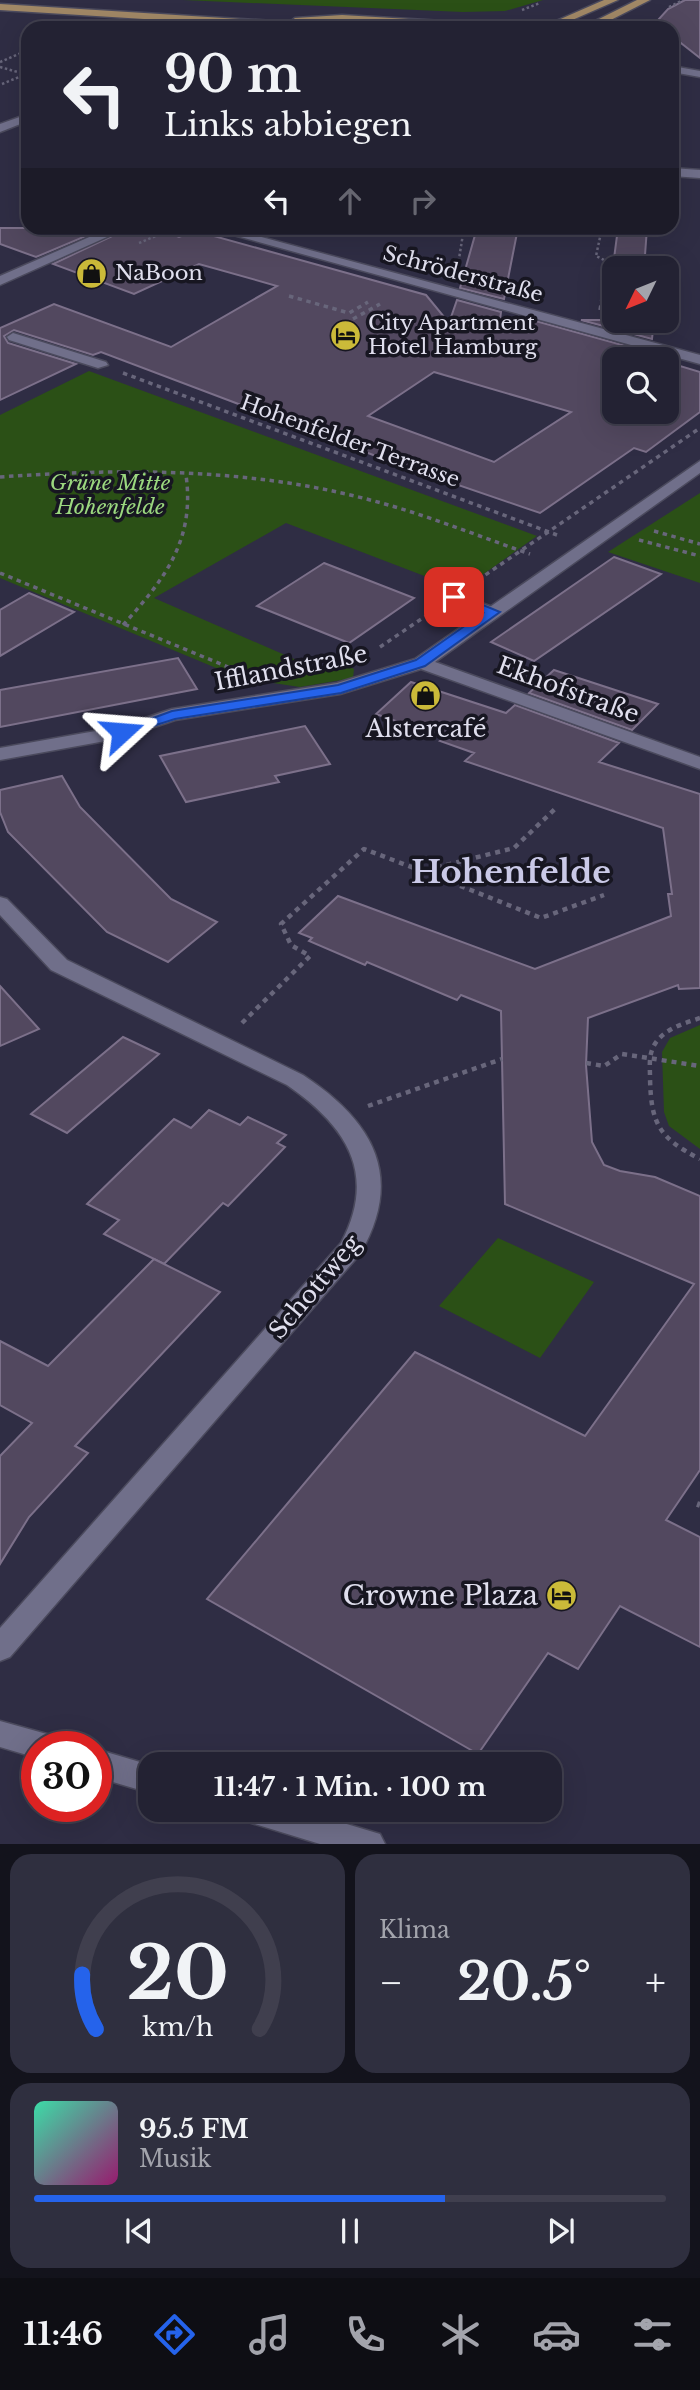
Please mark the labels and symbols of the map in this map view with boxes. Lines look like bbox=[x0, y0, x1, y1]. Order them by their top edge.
street label: Schröderstraße bbox=[380, 240, 546, 308]
shop icon: NaBoon bbox=[75, 256, 109, 290]
north arrow bbox=[602, 256, 679, 332]
place label: NaBoon bbox=[115, 260, 203, 286]
place label: City Apartment Hotel Hamburg bbox=[368, 310, 538, 360]
hotel icon: City Apartment Hotel Hamburg bbox=[328, 318, 362, 352]
street label: Hohenfelder Terrasse bbox=[237, 389, 463, 493]
park label: Grüne Mitte Hohenfelde bbox=[50, 470, 171, 520]
pin bbox=[424, 567, 484, 627]
street label: Ifflandstraße bbox=[212, 639, 370, 697]
street label: Ekhofstraße bbox=[493, 650, 643, 729]
shop icon: Alstercafé bbox=[409, 678, 443, 712]
position arrow bbox=[85, 695, 159, 769]
place label: Alstercafé bbox=[365, 714, 486, 743]
district label: Hohenfelde bbox=[411, 852, 611, 892]
street label: Schottweg bbox=[263, 1228, 367, 1345]
place label: Crowne Plaza bbox=[343, 1578, 538, 1613]
hotel icon: Crowne Plaza bbox=[544, 1578, 578, 1612]
speed limit sign: 30 bbox=[21, 1731, 112, 1822]

